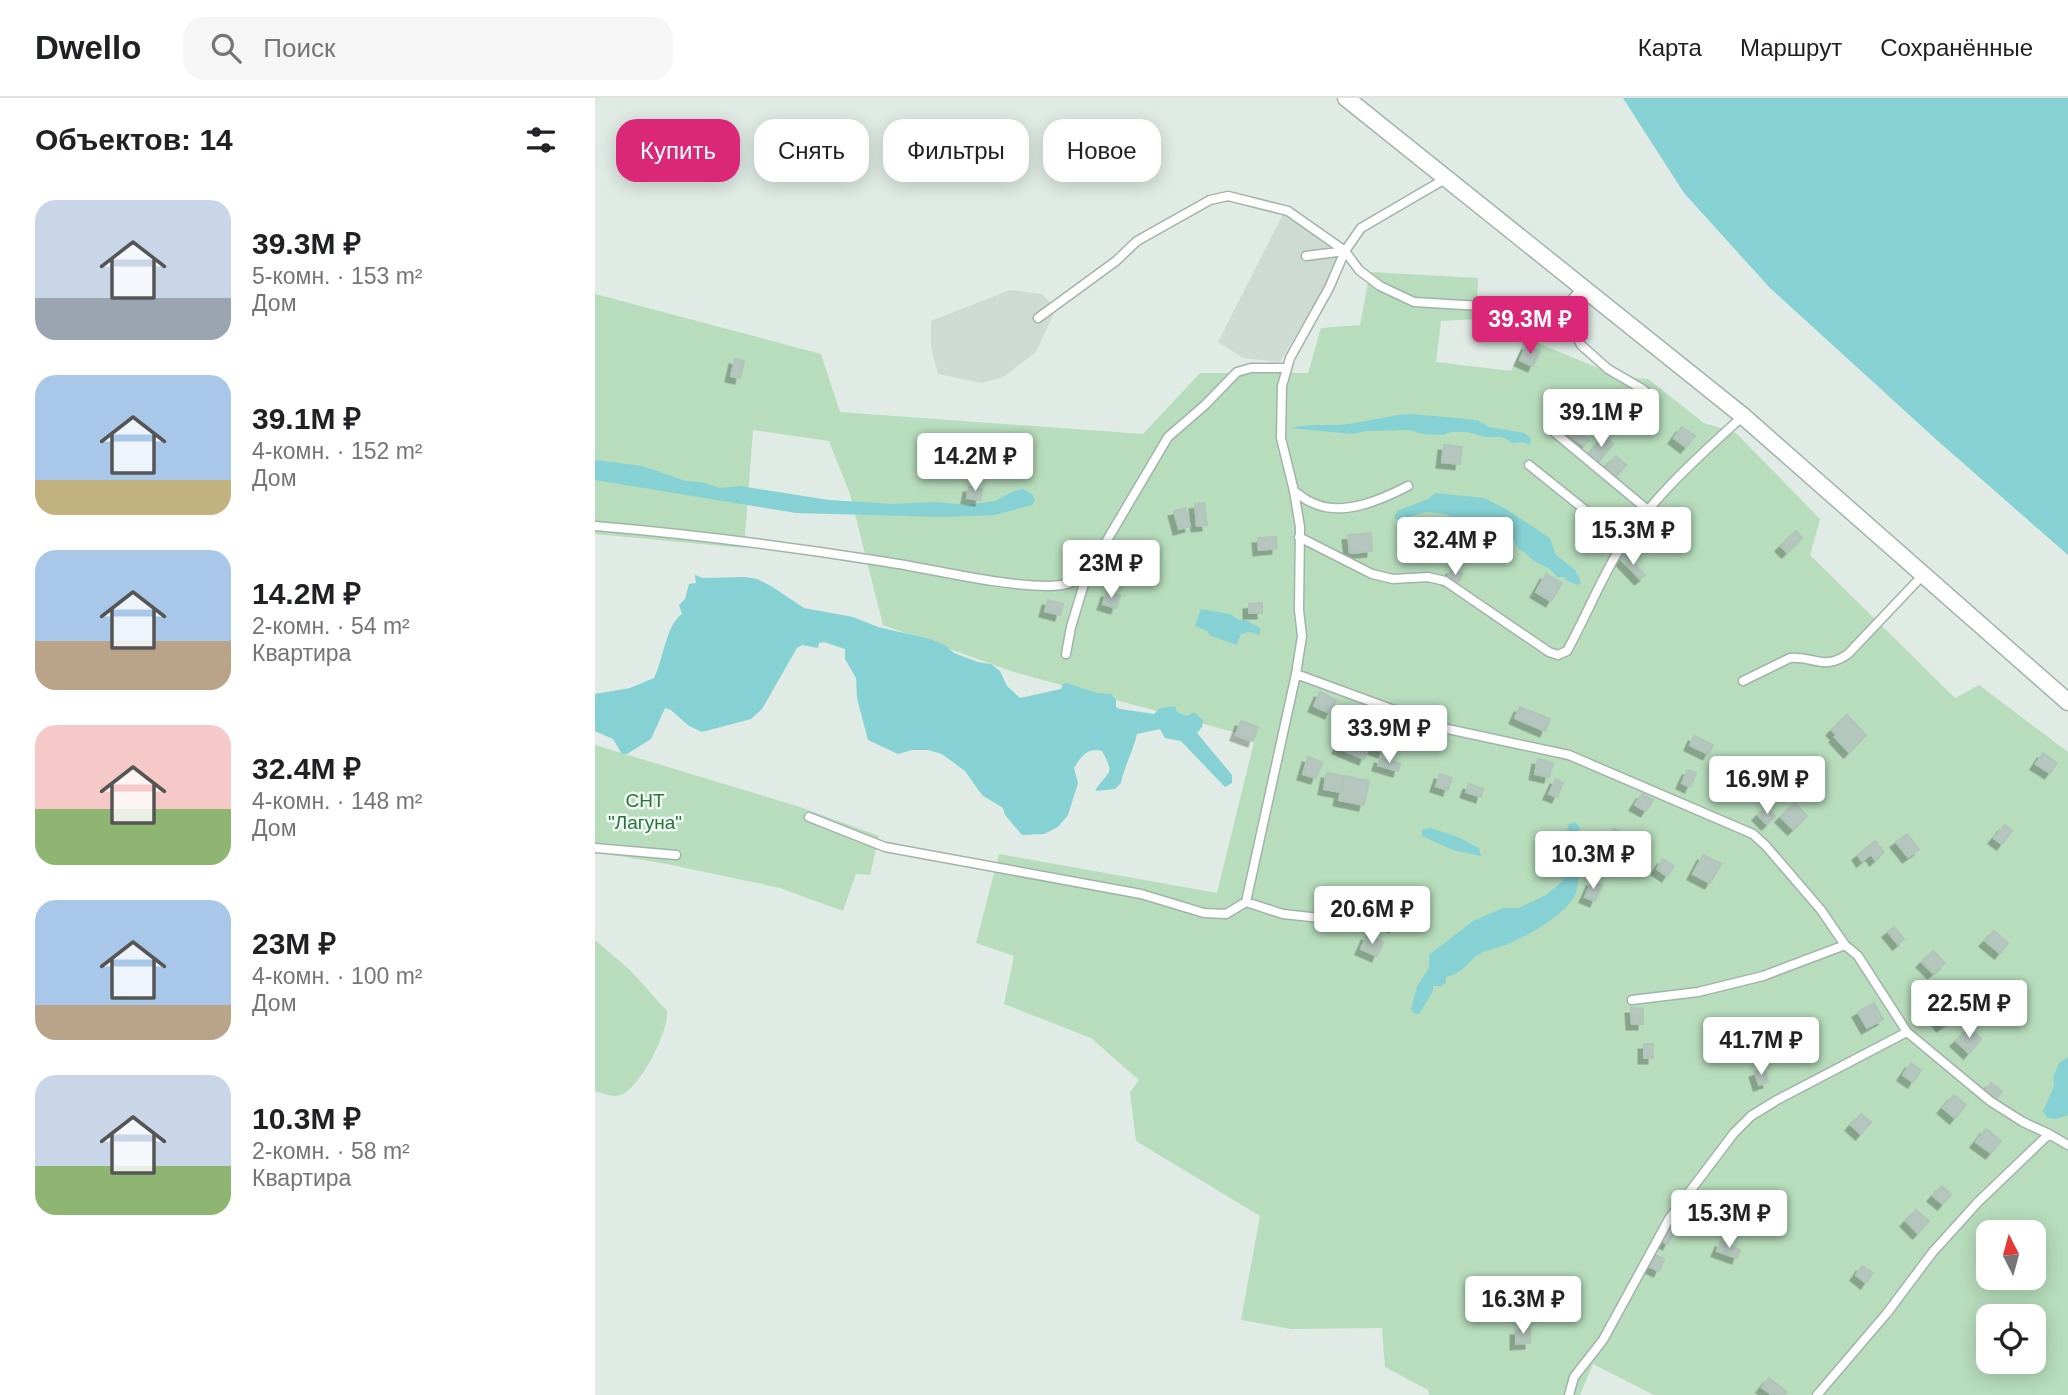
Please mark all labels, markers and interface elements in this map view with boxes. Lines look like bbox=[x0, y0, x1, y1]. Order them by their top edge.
search box bbox=[183, 17, 673, 80]
text: Dwello bbox=[35, 29, 141, 66]
icon: search bbox=[207, 29, 245, 67]
text: Поиск bbox=[263, 33, 335, 63]
text: Карта bbox=[1638, 34, 1702, 61]
text: Маршрут bbox=[1740, 34, 1842, 61]
text: Сохранённые bbox=[1880, 34, 2033, 61]
chip: Купить bbox=[616, 119, 740, 182]
chip: Снять bbox=[754, 119, 869, 182]
chip: Фильтры bbox=[883, 119, 1029, 182]
chip: Новое bbox=[1043, 119, 1161, 182]
icon: filters bbox=[522, 121, 560, 159]
text: Объектов: 14 bbox=[35, 123, 233, 156]
text: 39.3M ₽ bbox=[252, 227, 361, 260]
icon: home bbox=[91, 228, 175, 312]
text: 5-комн. · 153 m² bbox=[252, 263, 423, 289]
text: Дом bbox=[252, 290, 296, 316]
pin: 39.3M ₽ bbox=[1465, 296, 1595, 356]
text: 39.3M ₽ bbox=[1488, 306, 1572, 332]
pin: 39.1M ₽ bbox=[1536, 390, 1666, 449]
text: 39.1M ₽ bbox=[1559, 399, 1643, 425]
text: 39.1M ₽ bbox=[252, 402, 361, 435]
icon: home bbox=[91, 403, 175, 487]
pin: 14.2M ₽ bbox=[910, 434, 1040, 493]
text: 4-комн. · 152 m² bbox=[252, 438, 423, 464]
text: 14.2M ₽ bbox=[933, 443, 1017, 469]
text: Дом bbox=[252, 465, 296, 491]
pin: 15.3M ₽ bbox=[1568, 508, 1698, 567]
text: 15.3M ₽ bbox=[1591, 517, 1675, 543]
pin: 32.4M ₽ bbox=[1390, 518, 1520, 577]
text: 32.4M ₽ bbox=[1413, 527, 1497, 553]
pin: 23M ₽ bbox=[1062, 540, 1160, 600]
text: 23M ₽ bbox=[1079, 550, 1143, 576]
text: 14.2M ₽ bbox=[252, 577, 361, 610]
icon: home bbox=[91, 578, 175, 662]
text: 2-комн. · 54 m² bbox=[252, 613, 410, 639]
text: Квартира bbox=[252, 640, 351, 666]
pin: 33.9M ₽ bbox=[1324, 706, 1454, 765]
text: 33.9M ₽ bbox=[1347, 715, 1431, 741]
text: 32.4M ₽ bbox=[252, 752, 361, 785]
icon: home bbox=[91, 753, 175, 837]
pin: 16.9M ₽ bbox=[1702, 756, 1832, 816]
text: 16.9M ₽ bbox=[1725, 766, 1809, 792]
text: 4-комн. · 148 m² bbox=[252, 788, 423, 814]
park label: СНТ "Лагуна" bbox=[608, 790, 682, 833]
text: Дом bbox=[252, 815, 296, 841]
pin: 10.3M ₽ bbox=[1528, 832, 1658, 891]
text: 10.3M ₽ bbox=[1551, 841, 1635, 867]
pin: 20.6M ₽ bbox=[1307, 886, 1437, 946]
text: 20.6M ₽ bbox=[1330, 896, 1414, 922]
text: 23M ₽ bbox=[252, 927, 336, 960]
icon: home bbox=[91, 928, 175, 1012]
text: 4-комн. · 100 m² bbox=[252, 963, 423, 989]
pin: 22.5M ₽ bbox=[1904, 981, 2034, 1040]
text: Дом bbox=[252, 990, 296, 1016]
text: 22.5M ₽ bbox=[1927, 990, 2011, 1016]
pin: 41.7M ₽ bbox=[1696, 1018, 1826, 1077]
text: 41.7M ₽ bbox=[1719, 1027, 1803, 1053]
text: 10.3M ₽ bbox=[252, 1102, 361, 1135]
icon: home bbox=[91, 1103, 175, 1187]
text: 2-комн. · 58 m² bbox=[252, 1138, 410, 1164]
text: Квартира bbox=[252, 1165, 351, 1191]
pin: 15.3M ₽ bbox=[1664, 1190, 1794, 1250]
text: 15.3M ₽ bbox=[1687, 1200, 1771, 1226]
north arrow bbox=[1976, 1220, 2046, 1290]
map controls bbox=[1976, 1220, 2046, 1374]
pin: 16.3M ₽ bbox=[1458, 1276, 1588, 1336]
text: 16.3M ₽ bbox=[1481, 1286, 1565, 1312]
button: locate bbox=[1976, 1304, 2046, 1374]

